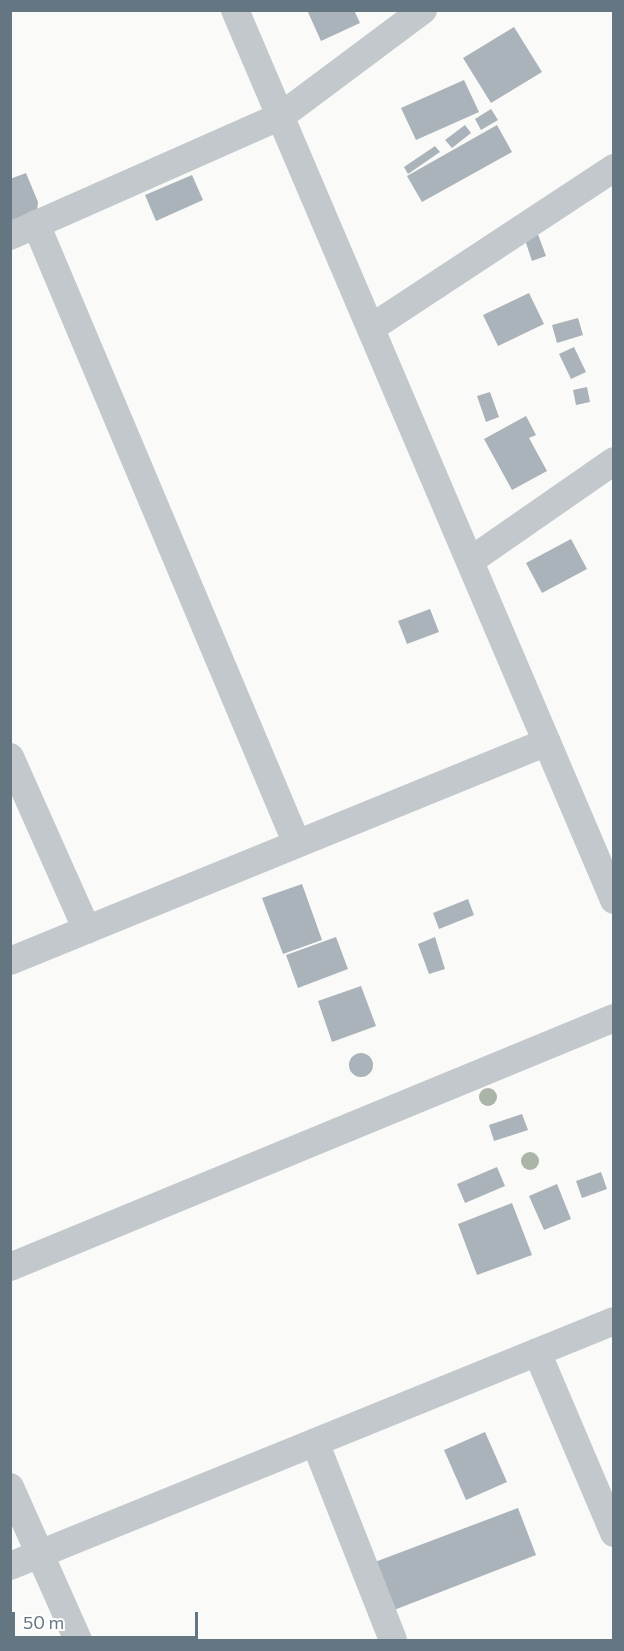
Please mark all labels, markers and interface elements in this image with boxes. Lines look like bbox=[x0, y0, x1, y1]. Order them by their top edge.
scale bar bbox=[15, 1600, 201, 1638]
text: 50 m bbox=[23, 1611, 64, 1633]

